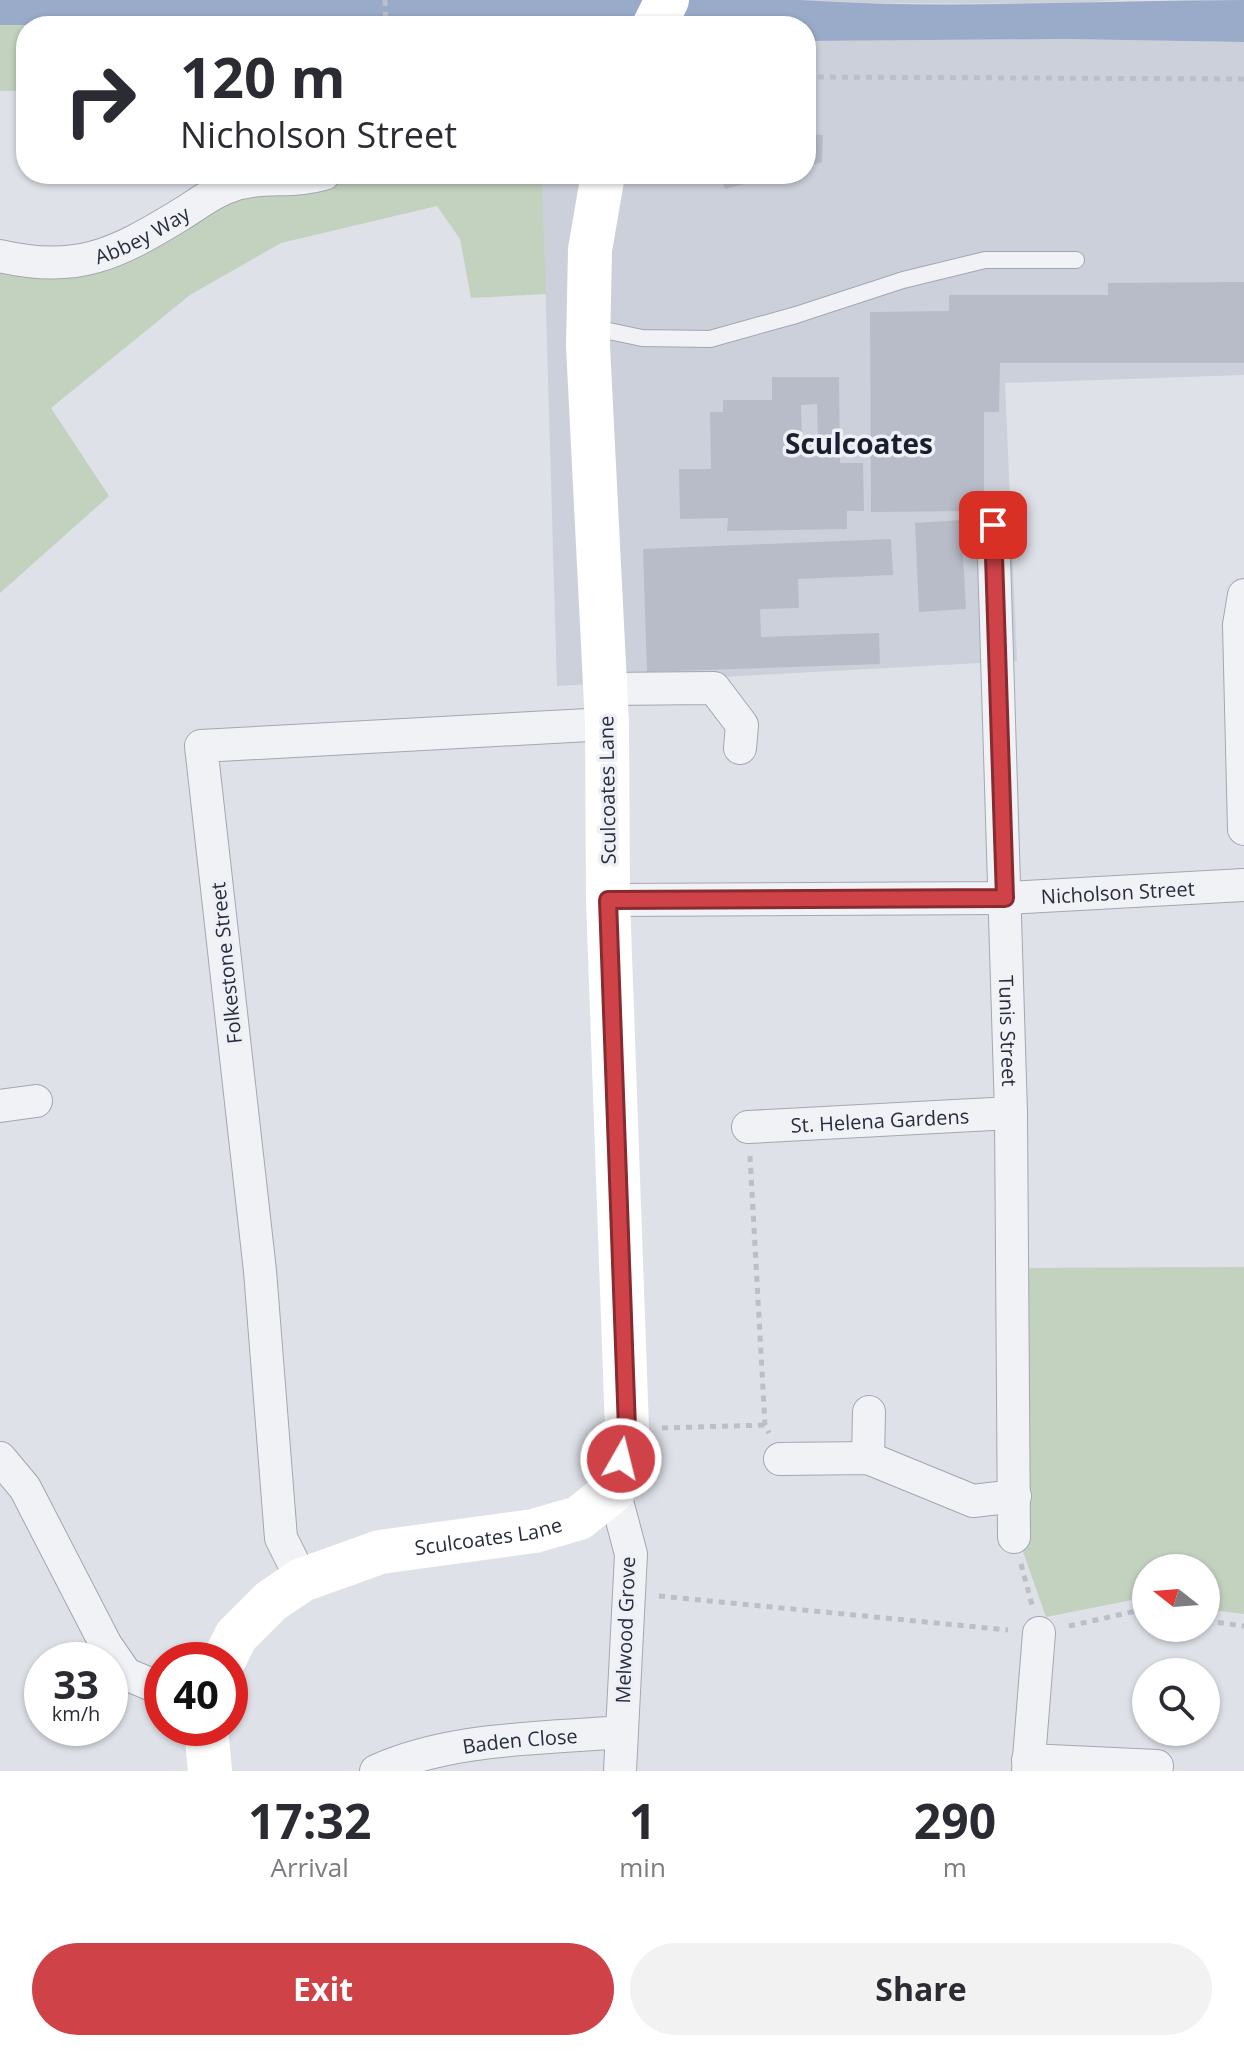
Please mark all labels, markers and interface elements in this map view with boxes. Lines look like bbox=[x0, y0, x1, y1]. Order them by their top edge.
text: 120 m bbox=[180, 38, 346, 114]
icon: right bbox=[48, 48, 152, 152]
text: Nicholson Street bbox=[180, 110, 457, 159]
street label: Abbey Way bbox=[91, 199, 195, 270]
district label: Sculcoates bbox=[785, 424, 933, 462]
pin bbox=[959, 491, 1027, 559]
icon: arrive bbox=[971, 503, 1015, 547]
street label: Sculcoates Lane bbox=[592, 715, 622, 865]
street label: Nicholson Street bbox=[1040, 874, 1195, 910]
street label: Folkestone Street bbox=[204, 881, 248, 1045]
street label: Tunis Street bbox=[993, 975, 1024, 1087]
street label: St. Helena Gardens bbox=[790, 1102, 970, 1138]
position arrow bbox=[579, 1417, 663, 1501]
street label: Sculcoates Lane bbox=[413, 1510, 565, 1561]
north arrow bbox=[1132, 1554, 1220, 1642]
map controls bbox=[1132, 1554, 1220, 1746]
street label: Melwood Grove bbox=[609, 1556, 641, 1704]
speed limit sign: 40 bbox=[144, 1642, 248, 1746]
text: 33 bbox=[53, 1656, 99, 1711]
button: search bbox=[1132, 1658, 1220, 1746]
text: km/h bbox=[52, 1700, 100, 1727]
street label: Baden Close bbox=[460, 1722, 578, 1759]
text: 17:32 bbox=[248, 1788, 371, 1853]
text: 1 bbox=[629, 1788, 656, 1853]
text: 290 bbox=[914, 1788, 996, 1853]
text: Arrival bbox=[270, 1849, 349, 1885]
text: min bbox=[619, 1849, 666, 1885]
text: m bbox=[943, 1849, 967, 1885]
button: Exit bbox=[32, 1943, 614, 2035]
button: Share bbox=[630, 1943, 1212, 2035]

